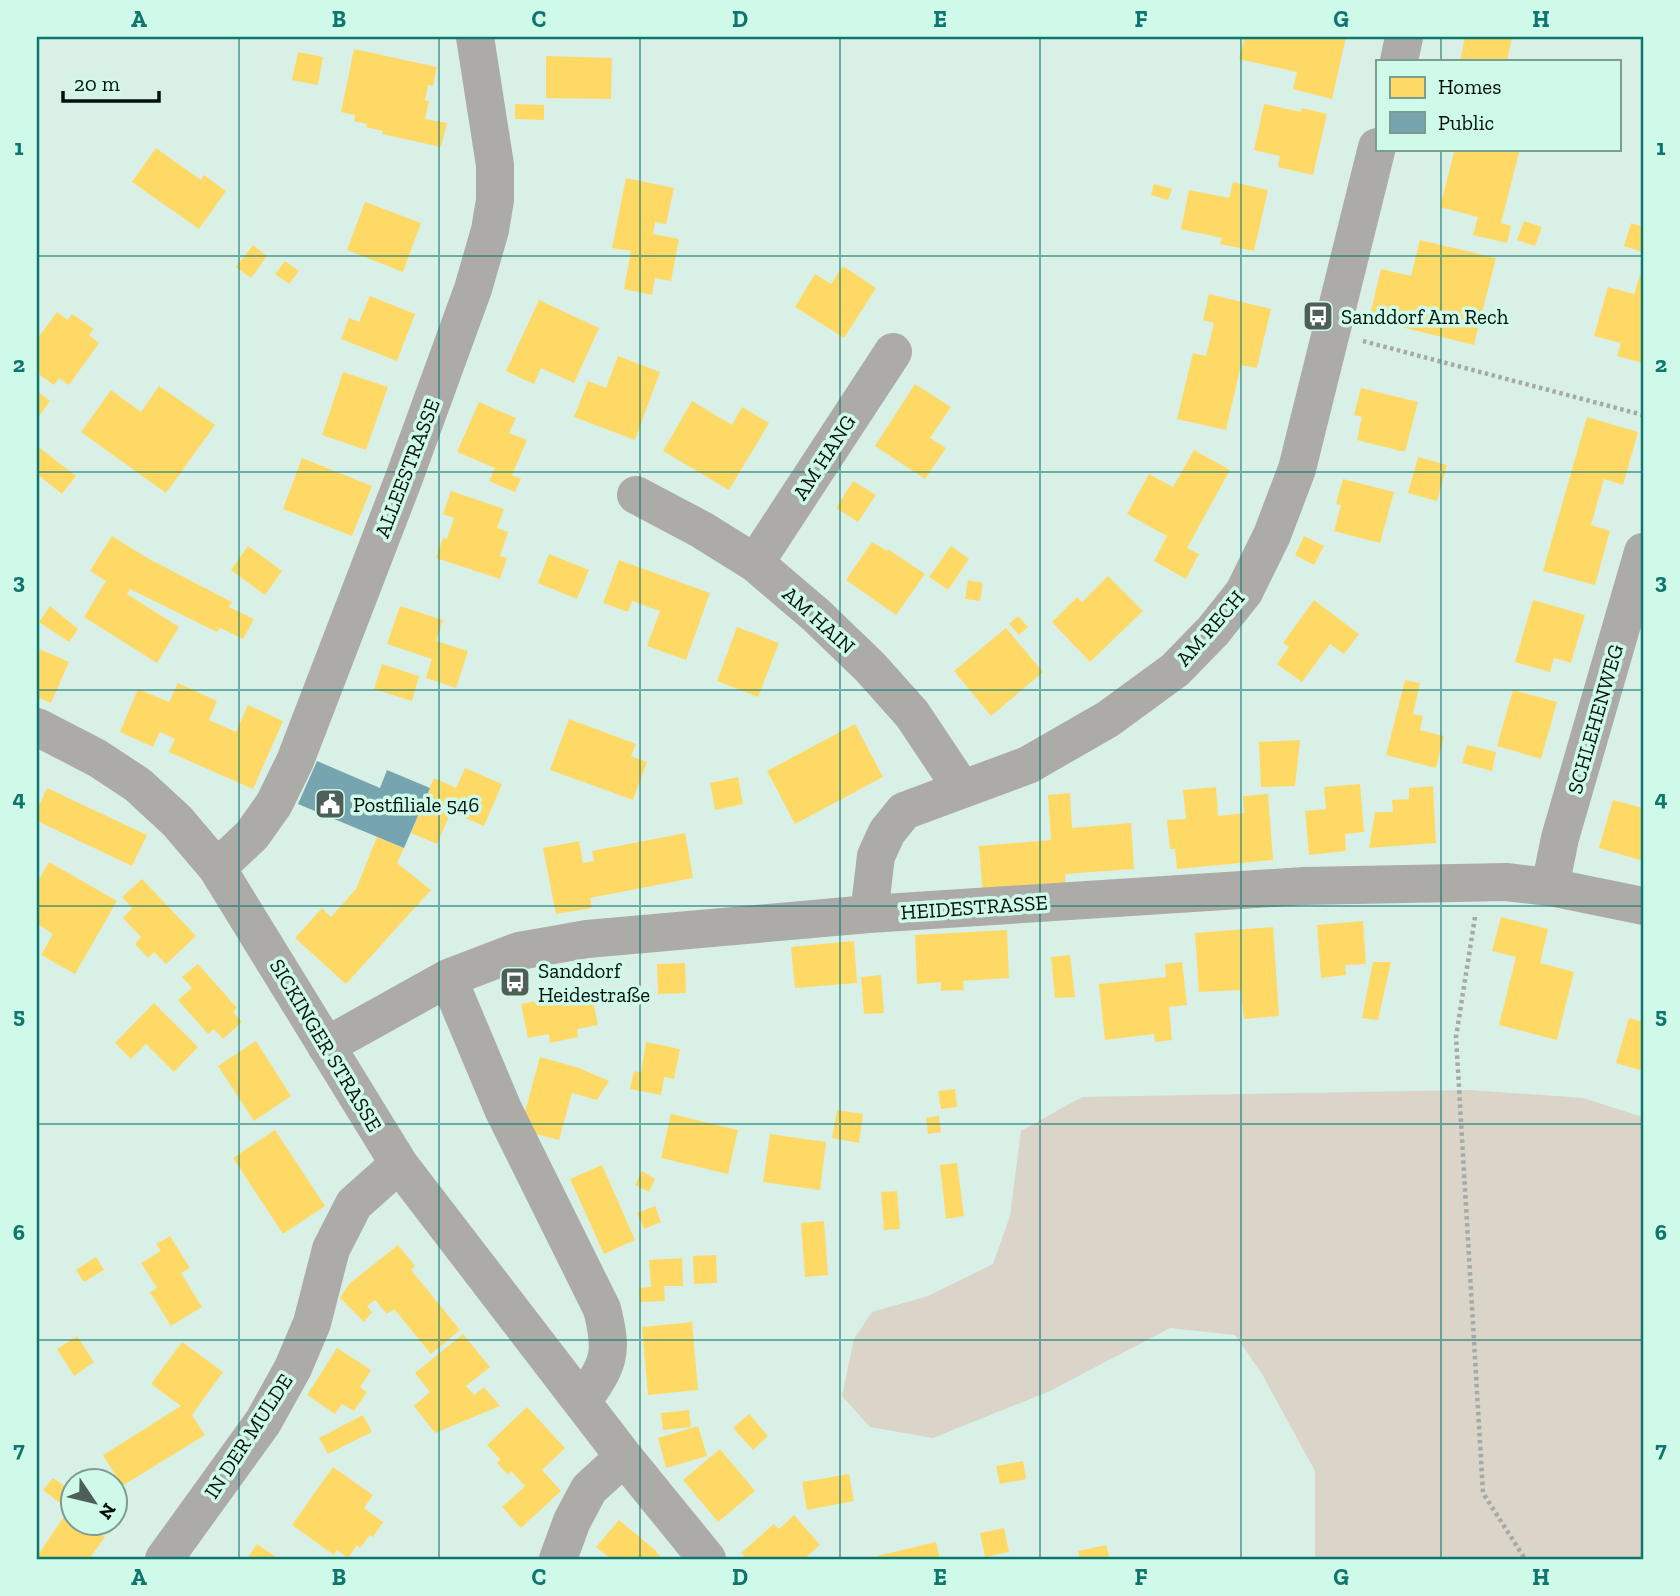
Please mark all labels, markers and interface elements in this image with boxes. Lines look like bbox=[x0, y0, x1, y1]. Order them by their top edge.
text: A bbox=[131, 5, 147, 33]
text: B bbox=[332, 5, 346, 33]
text: C bbox=[532, 5, 546, 33]
text: D bbox=[732, 5, 748, 33]
text: E bbox=[933, 5, 947, 33]
text: F bbox=[1134, 5, 1148, 33]
text: G bbox=[1333, 5, 1349, 33]
text: H bbox=[1532, 5, 1550, 33]
scale bar bbox=[63, 60, 159, 104]
legend bbox=[1376, 60, 1620, 150]
text: 20 m bbox=[74, 71, 120, 96]
text: Homes bbox=[1438, 74, 1501, 99]
text: Public bbox=[1438, 110, 1494, 135]
text: 1 bbox=[14, 133, 24, 161]
text: 1 bbox=[1656, 133, 1666, 161]
bus stop icon: Sanddorf Am Rech bbox=[1301, 299, 1335, 333]
place label: Sanddorf Am Rech bbox=[1341, 304, 1509, 329]
text: 2 bbox=[13, 350, 25, 378]
text: 2 bbox=[1655, 350, 1667, 378]
street label: ALLEESTRASSE bbox=[369, 395, 445, 541]
street label: AM HANG bbox=[787, 410, 861, 504]
text: 3 bbox=[13, 567, 25, 595]
text: 3 bbox=[1655, 567, 1667, 595]
street label: AM HAIN bbox=[778, 581, 860, 659]
street label: AM RECH bbox=[1171, 585, 1249, 671]
street label: SCHLEHENWEG bbox=[1562, 641, 1628, 797]
text: 4 bbox=[12, 784, 26, 812]
text: 4 bbox=[1654, 784, 1668, 812]
public building icon: Postfiliale 546 bbox=[313, 787, 347, 821]
place label: Postfiliale 546 bbox=[353, 792, 479, 817]
street label: HEIDESTRASSE bbox=[900, 889, 1048, 925]
street label: SICKINGER STRASSE bbox=[265, 954, 387, 1136]
place label: Sanddorf Heidestraße bbox=[538, 958, 650, 1007]
bus stop icon: Sanddorf Heidestraße bbox=[498, 965, 532, 999]
text: 5 bbox=[13, 1001, 25, 1029]
text: 5 bbox=[1655, 1001, 1667, 1029]
text: 6 bbox=[13, 1218, 25, 1246]
text: 6 bbox=[1655, 1218, 1667, 1246]
street label: IN DER MULDE bbox=[198, 1369, 298, 1503]
text: 7 bbox=[13, 1435, 25, 1463]
text: 7 bbox=[1655, 1435, 1667, 1463]
north arrow bbox=[60, 1466, 130, 1536]
text: N bbox=[94, 1499, 121, 1524]
text: A bbox=[131, 1563, 147, 1591]
text: B bbox=[332, 1563, 346, 1591]
text: C bbox=[532, 1563, 546, 1591]
text: D bbox=[732, 1563, 748, 1591]
text: E bbox=[933, 1563, 947, 1591]
text: F bbox=[1134, 1563, 1148, 1591]
text: G bbox=[1333, 1563, 1349, 1591]
text: H bbox=[1532, 1563, 1550, 1591]

